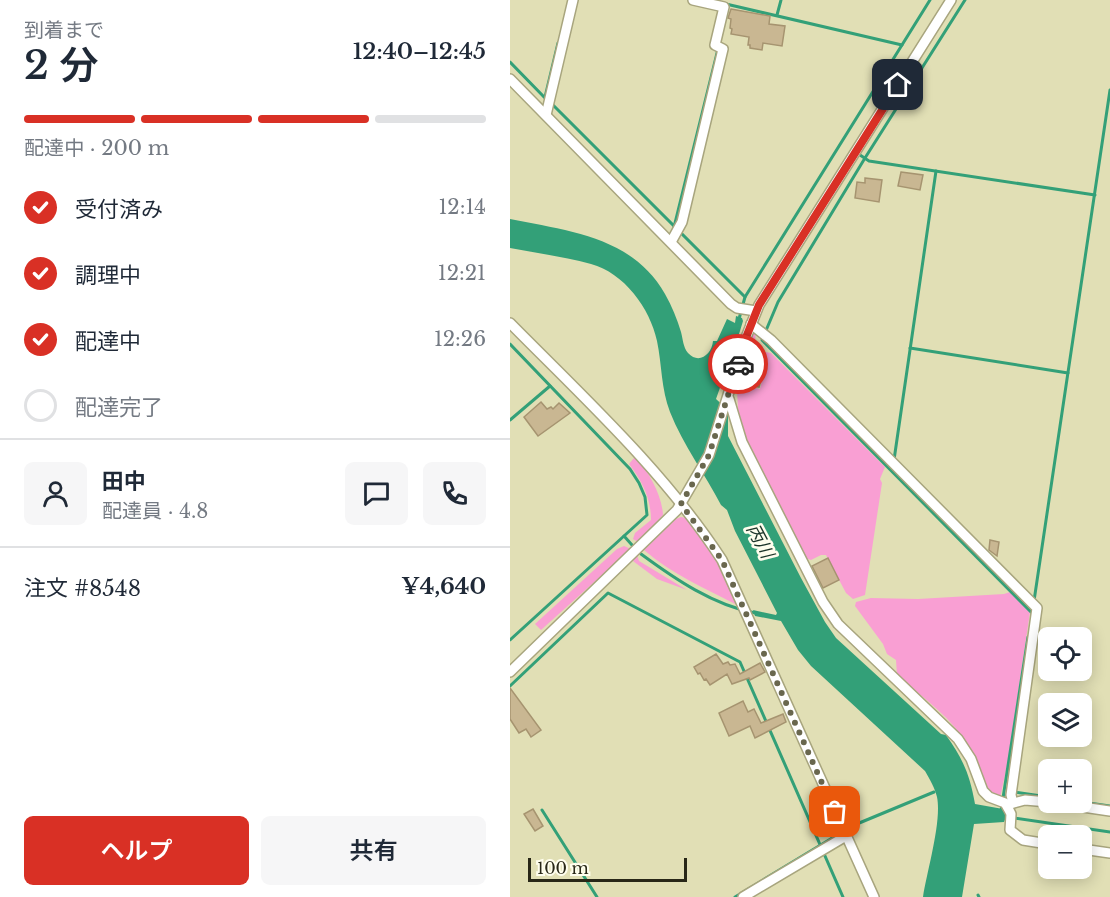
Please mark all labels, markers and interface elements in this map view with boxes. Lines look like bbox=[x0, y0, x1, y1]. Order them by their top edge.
text: 到着まで bbox=[24, 18, 104, 42]
text: 12:40–12:45 bbox=[353, 38, 486, 65]
text: 2 分 bbox=[24, 41, 99, 90]
pin bbox=[872, 59, 923, 110]
icon: home bbox=[881, 68, 914, 101]
text: 配達中 · 200 m bbox=[24, 136, 169, 160]
icon: check bbox=[24, 191, 57, 224]
text: 12:14 bbox=[438, 195, 486, 219]
text: 受付済み bbox=[75, 196, 163, 223]
icon: check bbox=[24, 257, 57, 290]
text: 12:21 bbox=[438, 261, 486, 285]
text: 調理中 bbox=[75, 262, 141, 289]
icon: check bbox=[24, 323, 57, 356]
text: 12:26 bbox=[434, 327, 486, 351]
text: 配達中 bbox=[75, 328, 141, 355]
courier bbox=[708, 334, 768, 394]
icon: car bbox=[722, 348, 755, 381]
text: 配達完了 bbox=[75, 394, 163, 421]
button: person bbox=[24, 462, 87, 525]
button: chat bbox=[345, 462, 408, 525]
button: phone bbox=[423, 462, 486, 525]
text: 田中 bbox=[102, 468, 146, 495]
text: 配達員 · 4.8 bbox=[102, 499, 208, 523]
water label: 丙川 bbox=[742, 520, 779, 564]
text: ¥4,640 bbox=[401, 573, 486, 600]
text: 注文 #8548 bbox=[24, 575, 141, 602]
map controls bbox=[1038, 627, 1092, 879]
button: locate bbox=[1038, 627, 1092, 681]
button: layers bbox=[1038, 693, 1092, 747]
button: + bbox=[1038, 759, 1092, 813]
pin bbox=[809, 786, 860, 837]
icon: bag bbox=[818, 795, 851, 828]
button: ヘルプ bbox=[24, 816, 249, 885]
button: 共有 bbox=[261, 816, 486, 885]
button: − bbox=[1038, 825, 1092, 879]
scale bar bbox=[528, 855, 687, 882]
text: 100 m bbox=[537, 858, 589, 878]

